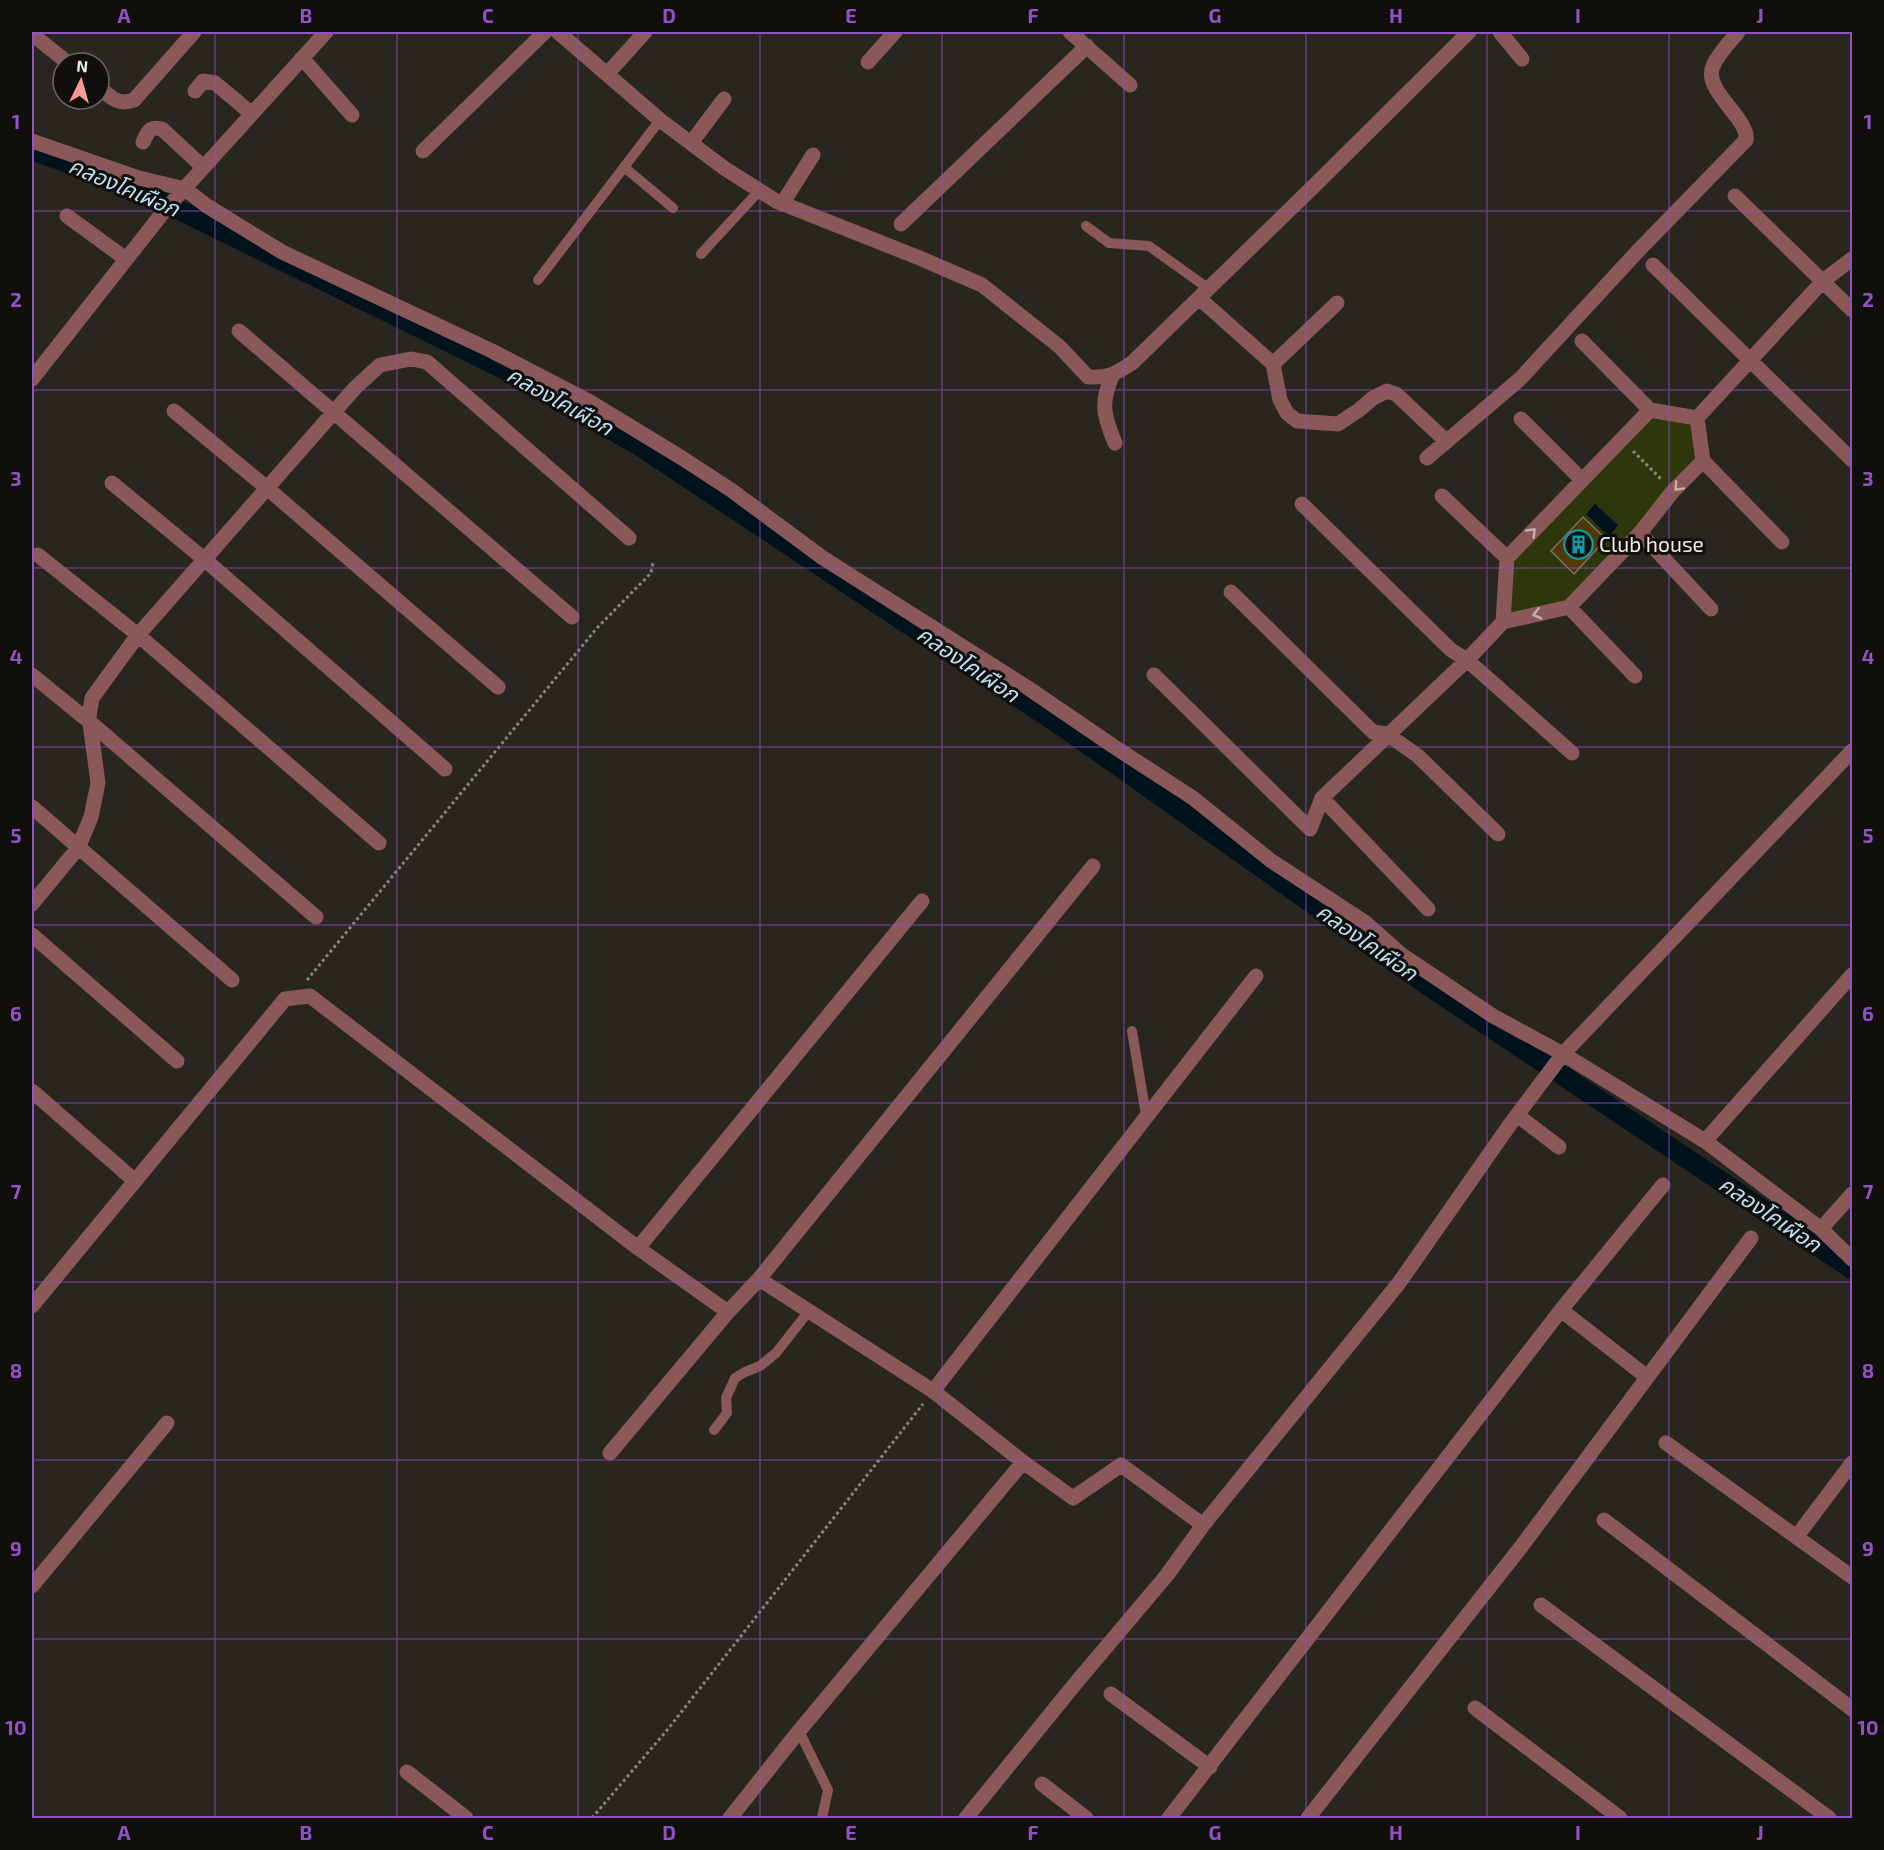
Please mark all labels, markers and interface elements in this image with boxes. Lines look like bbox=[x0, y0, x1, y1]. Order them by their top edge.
text: A bbox=[117, 3, 131, 27]
text: B bbox=[300, 3, 312, 27]
text: C bbox=[482, 3, 494, 27]
text: D bbox=[662, 3, 676, 27]
text: E bbox=[845, 3, 857, 27]
text: F bbox=[1027, 3, 1039, 27]
text: G bbox=[1209, 3, 1221, 27]
text: H bbox=[1389, 3, 1403, 27]
text: I bbox=[1575, 3, 1581, 27]
text: J bbox=[1756, 3, 1764, 27]
north arrow bbox=[51, 51, 111, 111]
text: N bbox=[76, 56, 89, 76]
text: 1 bbox=[12, 109, 20, 133]
text: 1 bbox=[1864, 109, 1872, 133]
water label: คลองโคเผือก bbox=[65, 151, 184, 221]
text: 2 bbox=[10, 287, 22, 311]
text: 2 bbox=[1862, 287, 1874, 311]
water label: คลองโคเผือก bbox=[503, 360, 619, 440]
text: 3 bbox=[10, 466, 22, 490]
text: 3 bbox=[1862, 466, 1874, 490]
one-way arrow bbox=[1674, 479, 1685, 490]
one-way arrow bbox=[1525, 528, 1536, 539]
building icon: Club house bbox=[1562, 529, 1594, 561]
place label: Club house bbox=[1599, 531, 1704, 556]
one-way arrow bbox=[1533, 607, 1543, 620]
water label: คลองโคเผือก bbox=[913, 620, 1025, 707]
text: 4 bbox=[10, 644, 23, 668]
text: 4 bbox=[1862, 644, 1875, 668]
text: 5 bbox=[10, 823, 22, 847]
text: 5 bbox=[1862, 823, 1874, 847]
water label: คลองโคเผือก bbox=[1312, 897, 1424, 986]
text: 6 bbox=[10, 1001, 22, 1025]
text: 6 bbox=[1862, 1001, 1874, 1025]
water label: คลองโคเผือก bbox=[1715, 1170, 1827, 1257]
text: 7 bbox=[11, 1179, 22, 1203]
text: 7 bbox=[1863, 1179, 1874, 1203]
text: 8 bbox=[10, 1358, 22, 1382]
text: 8 bbox=[1862, 1358, 1874, 1382]
text: 9 bbox=[10, 1536, 22, 1560]
text: 9 bbox=[1862, 1536, 1874, 1560]
text: 10 bbox=[5, 1715, 27, 1739]
text: 10 bbox=[1857, 1715, 1879, 1739]
text: A bbox=[117, 1820, 131, 1844]
text: B bbox=[300, 1820, 312, 1844]
text: C bbox=[482, 1820, 494, 1844]
text: D bbox=[662, 1820, 676, 1844]
text: E bbox=[845, 1820, 857, 1844]
text: F bbox=[1027, 1820, 1039, 1844]
text: G bbox=[1209, 1820, 1221, 1844]
text: H bbox=[1389, 1820, 1403, 1844]
text: I bbox=[1575, 1820, 1581, 1844]
text: J bbox=[1756, 1820, 1764, 1844]

